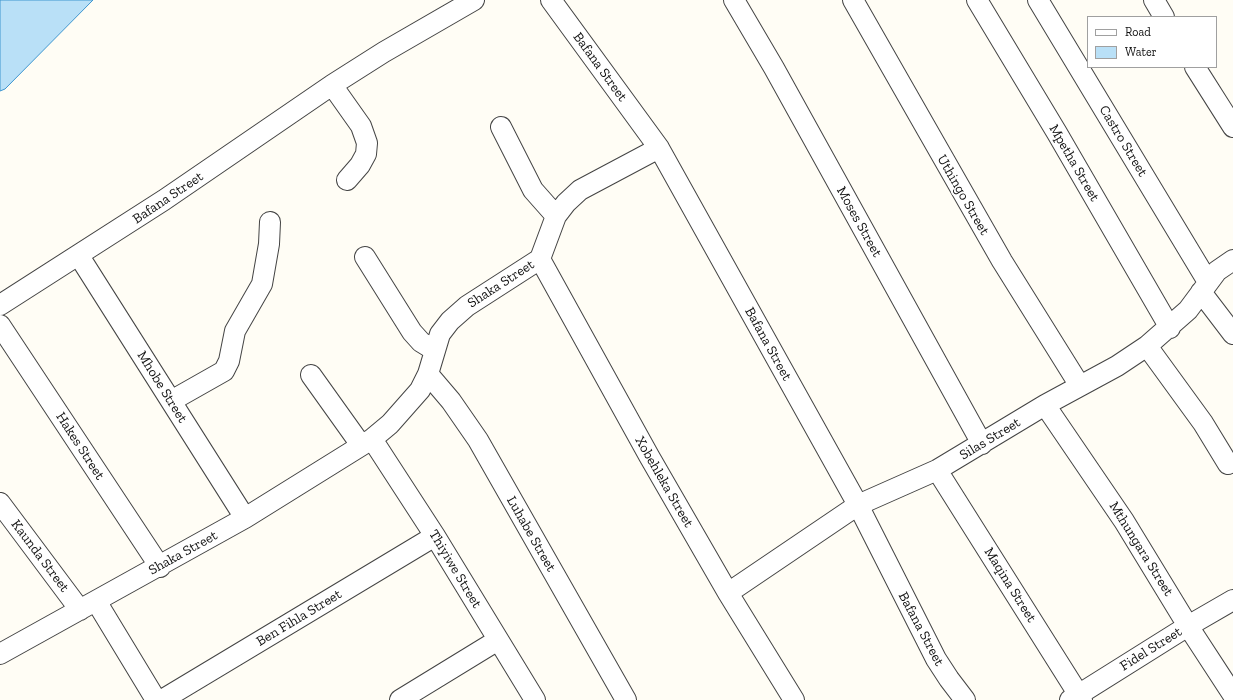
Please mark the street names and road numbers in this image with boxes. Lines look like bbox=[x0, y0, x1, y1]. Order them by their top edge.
street label: Bafana Street bbox=[569, 29, 631, 105]
street label: Castro Street bbox=[1095, 102, 1151, 180]
street label: Mpetha Street bbox=[1045, 121, 1103, 205]
street label: Uthingo Street bbox=[933, 152, 993, 238]
street label: Bafana Street bbox=[130, 168, 206, 228]
street label: Moses Street bbox=[833, 184, 885, 260]
street label: Shaka Street bbox=[464, 256, 538, 312]
street label: Bafana Street bbox=[741, 304, 795, 384]
street label: Mhobe Street bbox=[133, 348, 191, 426]
street label: Hakes Street bbox=[52, 409, 108, 483]
street label: Silas Street bbox=[957, 414, 1023, 464]
street label: Xobehleka Street bbox=[631, 434, 697, 530]
street label: Luhabe Street bbox=[503, 493, 559, 575]
street label: Mthungara Street bbox=[1105, 499, 1177, 599]
street label: Kaunda Street bbox=[7, 517, 73, 595]
street label: Shaka Street bbox=[146, 527, 220, 579]
street label: Thiyiwe Street bbox=[425, 527, 485, 611]
street label: Maqina Street bbox=[980, 544, 1040, 626]
street label: Ben Fihla Street bbox=[253, 586, 345, 650]
street label: Bafana Street bbox=[894, 589, 948, 669]
street label: Fidel Street bbox=[1117, 623, 1185, 675]

